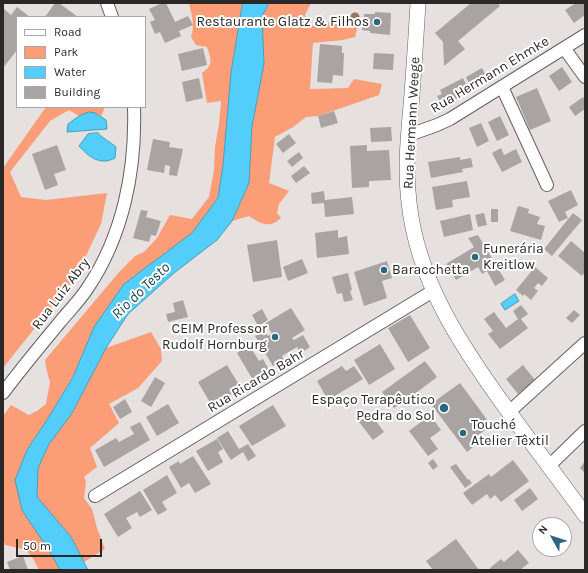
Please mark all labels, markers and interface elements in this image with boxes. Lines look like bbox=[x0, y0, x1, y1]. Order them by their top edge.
place label: Restaurante Glatz & Filhos bbox=[197, 14, 369, 30]
legend bbox=[16, 16, 146, 108]
marker: Restaurante Glatz & Filhos bbox=[372, 17, 382, 27]
text: Road bbox=[54, 25, 82, 39]
street label: Rua Hermann Ehmke bbox=[428, 33, 552, 117]
text: Park bbox=[54, 45, 78, 59]
street label: Rua Hermann Weege bbox=[400, 57, 424, 189]
text: Water bbox=[54, 65, 86, 79]
text: Building bbox=[54, 85, 100, 99]
place label: Funerária Kreitlow bbox=[483, 241, 544, 274]
marker: Funerária Kreitlow bbox=[470, 252, 480, 262]
street label: Rua Luiz Abry bbox=[29, 255, 93, 333]
water label: Rio do Testo bbox=[108, 259, 174, 323]
place label: Baracchetta bbox=[392, 262, 469, 278]
marker: Baracchetta bbox=[379, 265, 389, 275]
place label: CEIM Professor Rudolf Hornburg bbox=[162, 321, 267, 354]
marker: CEIM Professor Rudolf Hornburg bbox=[270, 332, 280, 342]
street label: Rua Ricardo Bahr bbox=[205, 345, 307, 417]
place label: Espaço Terapêutico Pedra do Sol bbox=[312, 392, 435, 424]
marker: Espaço Terapêutico Pedra do Sol bbox=[438, 402, 450, 414]
place label: Touché Atelier Têxtil bbox=[471, 417, 549, 450]
marker: Touché Atelier Têxtil bbox=[458, 428, 468, 438]
north arrow bbox=[532, 517, 572, 557]
text: N bbox=[536, 523, 551, 537]
scale bar bbox=[18, 531, 104, 557]
text: 50 m bbox=[23, 539, 51, 553]

